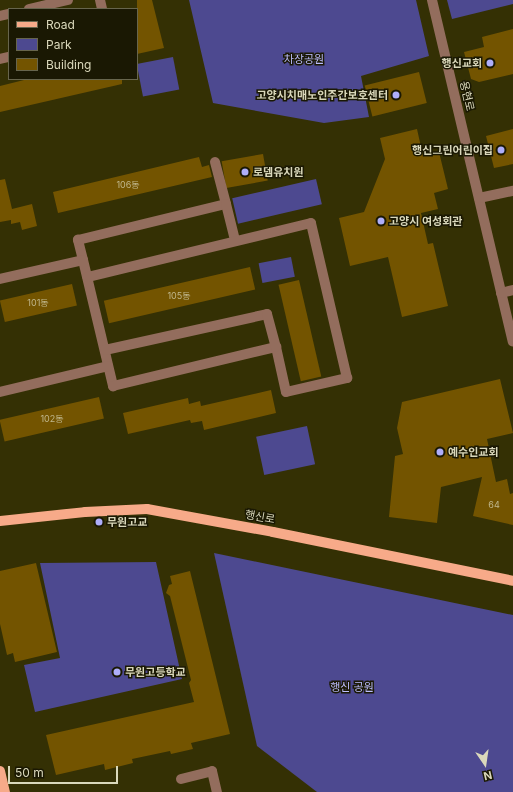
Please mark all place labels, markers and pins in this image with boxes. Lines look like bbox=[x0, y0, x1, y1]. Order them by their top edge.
place label: 행신교회 bbox=[442, 56, 482, 70]
marker: 행신교회 bbox=[485, 58, 495, 68]
place label: 고양시치매노인주간보호센터 bbox=[256, 88, 388, 102]
marker: 고양시치매노인주간보호센터 bbox=[391, 90, 401, 100]
place label: 행신그린어린이집 bbox=[412, 143, 493, 157]
marker: 행신그린어린이집 bbox=[496, 145, 506, 155]
place label: 로뎀유치원 bbox=[253, 165, 304, 179]
marker: 로뎀유치원 bbox=[240, 167, 250, 177]
place label: 고양시 여성회관 bbox=[389, 214, 462, 228]
marker: 고양시 여성회관 bbox=[376, 216, 386, 226]
place label: 예수인교회 bbox=[448, 445, 499, 459]
marker: 예수인교회 bbox=[435, 447, 445, 457]
place label: 무원고교 bbox=[107, 515, 147, 529]
marker: 무원고교 bbox=[94, 517, 104, 527]
place label: 무원고등학교 bbox=[125, 665, 186, 679]
marker: 무원고등학교 bbox=[112, 667, 122, 677]

